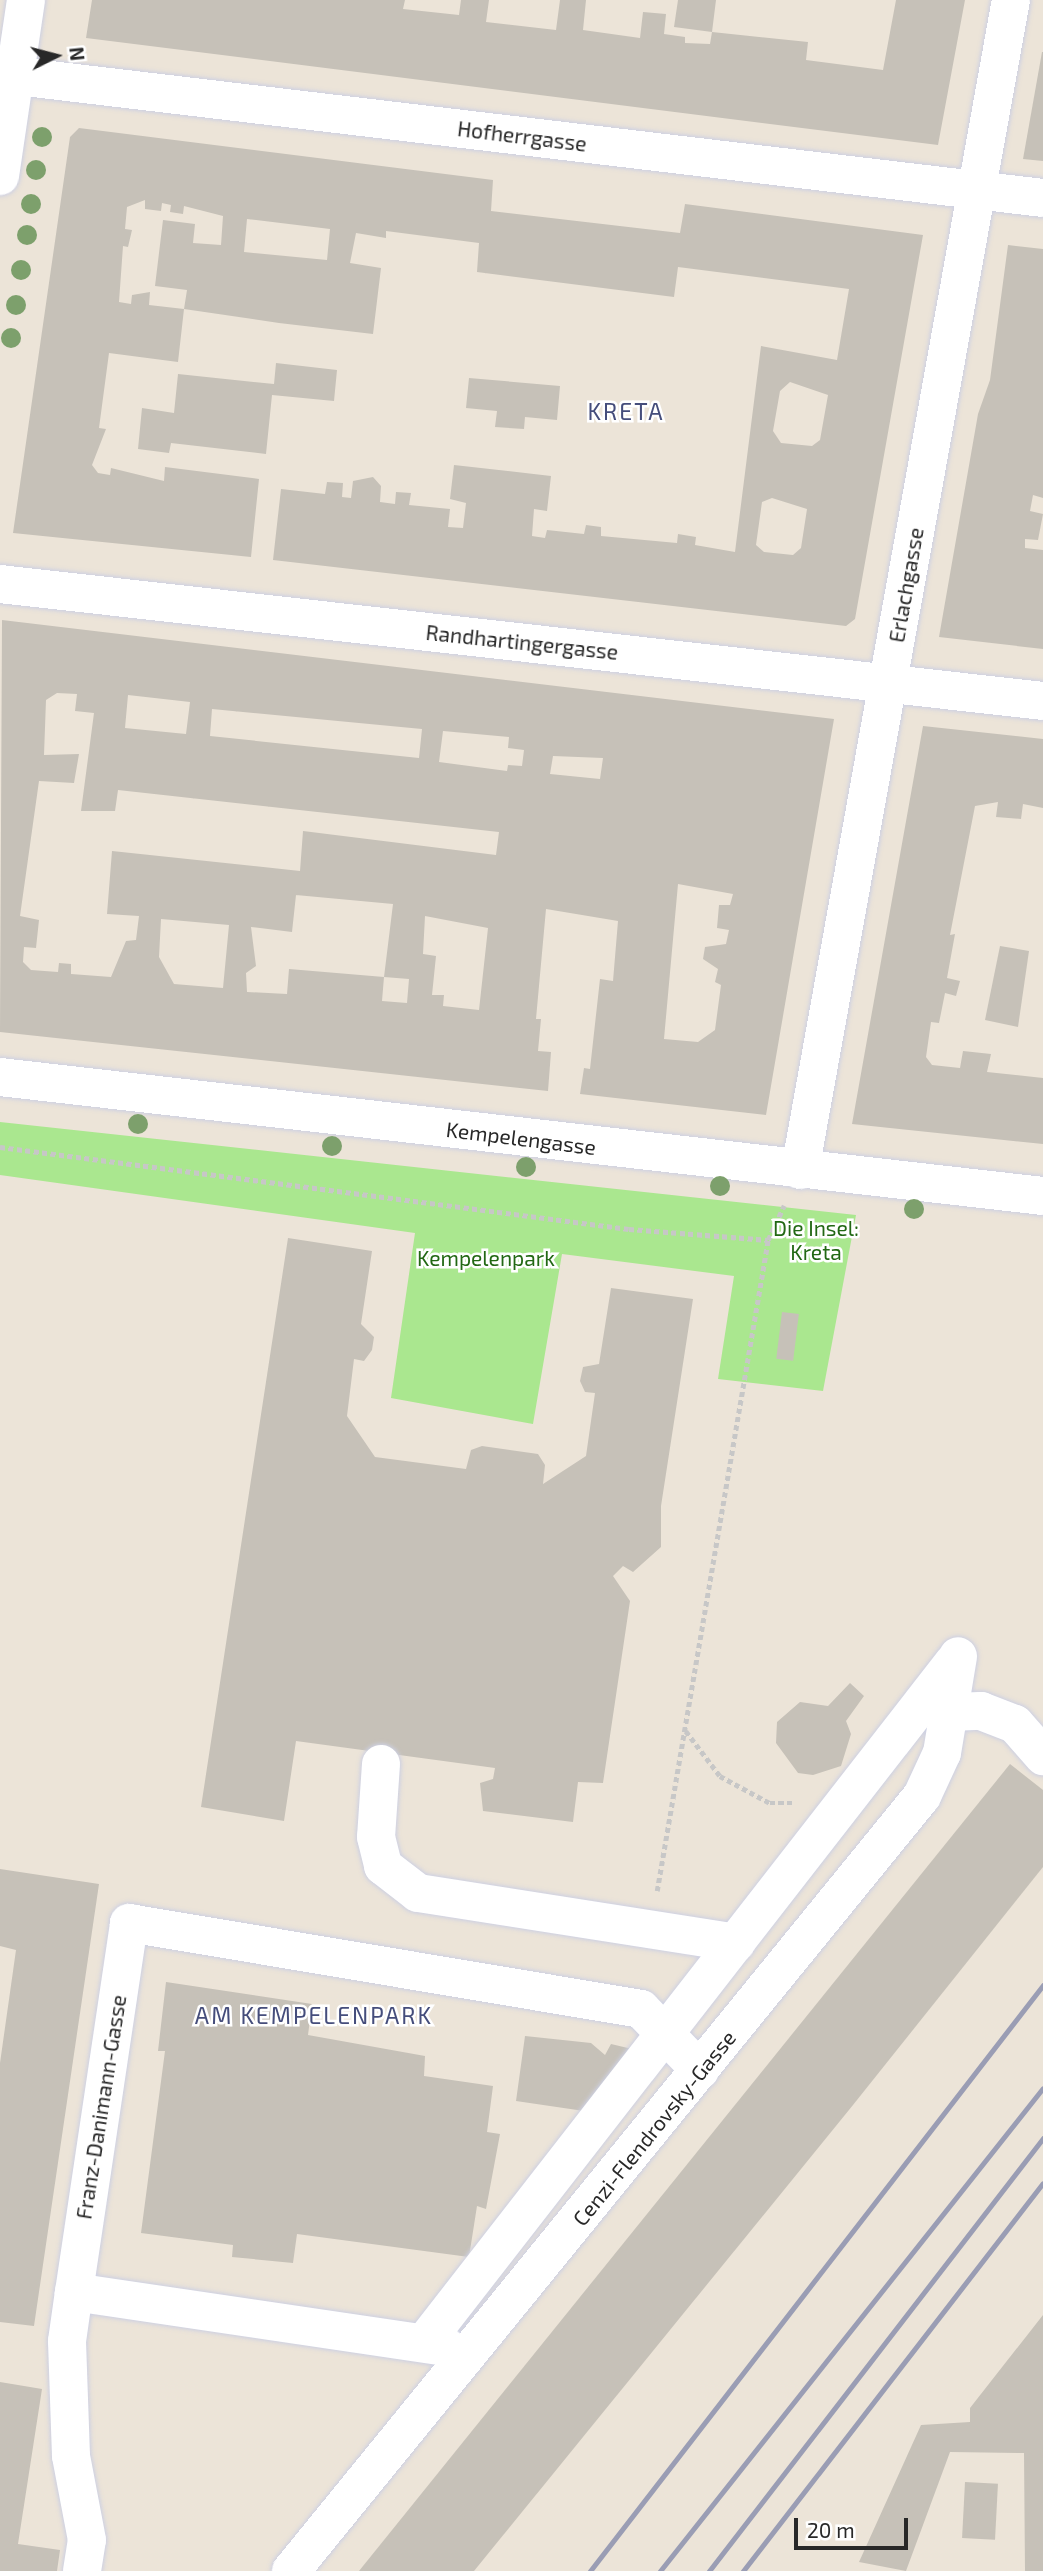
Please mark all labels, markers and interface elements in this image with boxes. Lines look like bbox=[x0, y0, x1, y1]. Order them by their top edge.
north arrow bbox=[21, 21, 91, 91]
text: N bbox=[65, 46, 90, 62]
street label: Hofherrgasse bbox=[456, 116, 588, 156]
district label: KRETA bbox=[588, 397, 664, 425]
street label: Erlachgasse bbox=[884, 526, 928, 644]
street label: Randhartingergasse bbox=[425, 619, 619, 665]
street label: Kempelengasse bbox=[445, 1116, 597, 1160]
park label: Die Insel: Kreta bbox=[773, 1215, 859, 1265]
park label: Kempelenpark bbox=[417, 1245, 555, 1271]
street label: Franz-Danimann-Gasse bbox=[71, 1993, 131, 2221]
district label: AM KEMPELENPARK bbox=[197, 2001, 431, 2029]
street label: Cenzi-Flendrovsky-Gasse bbox=[567, 2025, 741, 2231]
scale bar bbox=[798, 2504, 912, 2548]
text: 20 m bbox=[807, 2517, 855, 2542]

